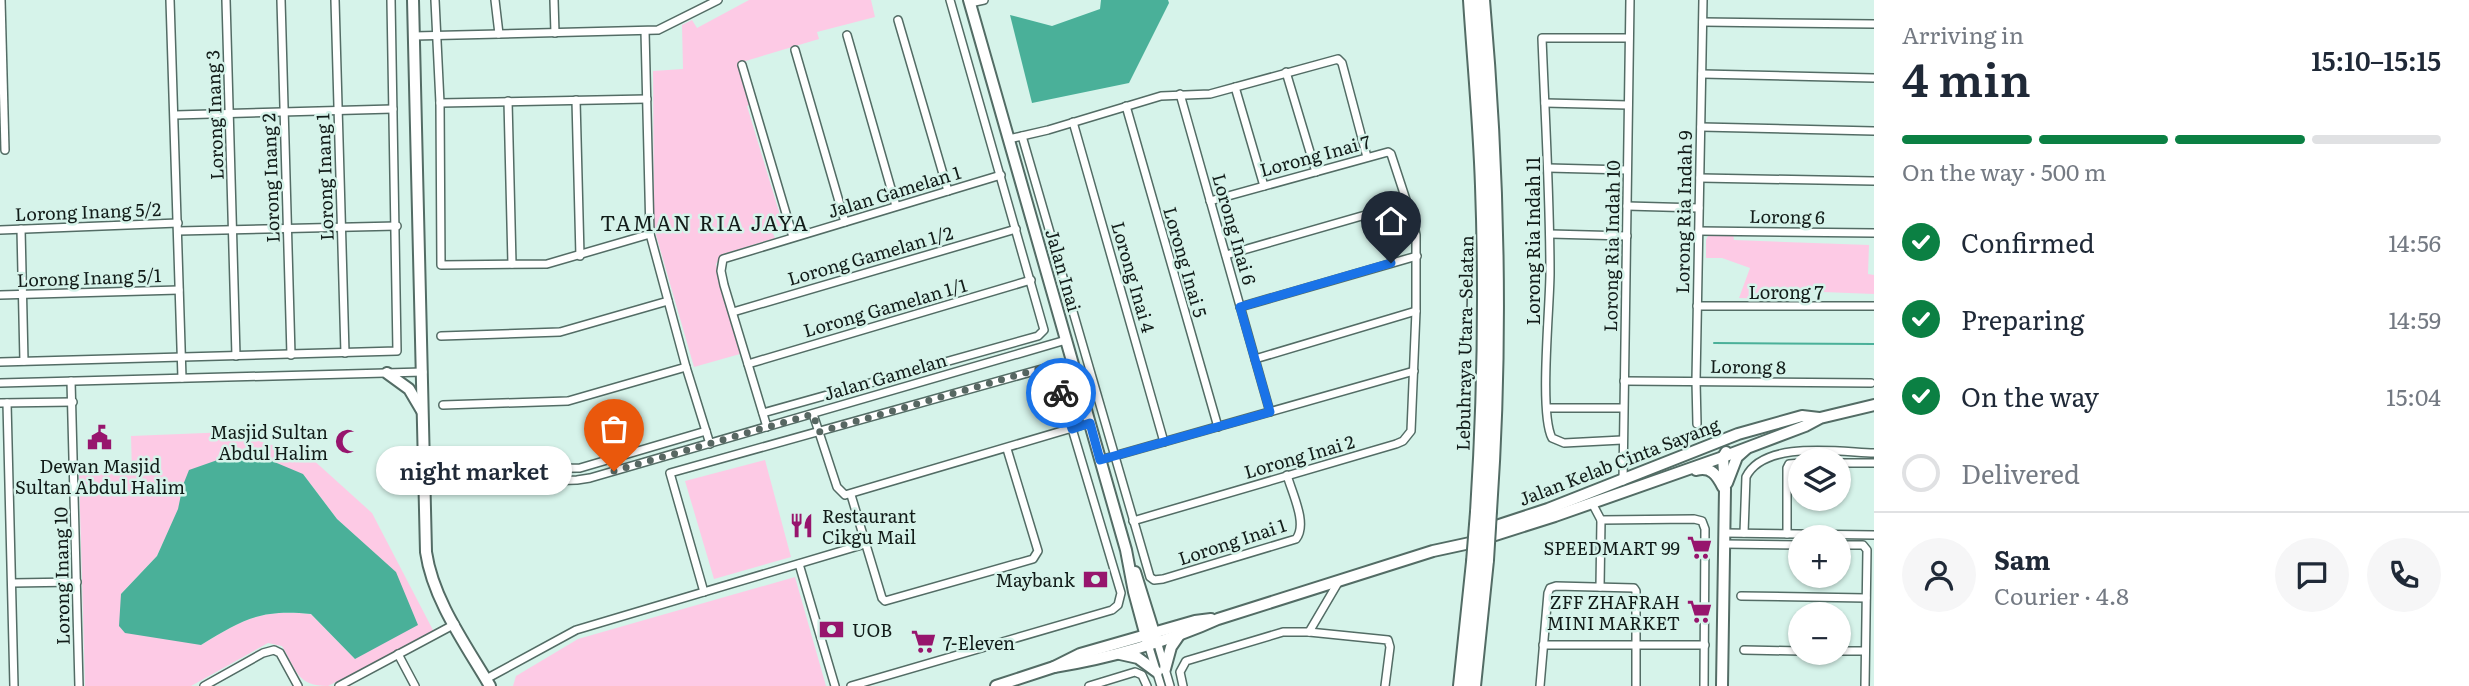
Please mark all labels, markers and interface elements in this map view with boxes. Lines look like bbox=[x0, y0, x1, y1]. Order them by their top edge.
text: Arriving in bbox=[1902, 17, 2024, 51]
text: 15:10–15:15 bbox=[2311, 40, 2441, 79]
text: 4 min bbox=[1902, 43, 2031, 111]
street label: Lorong Inang 3 bbox=[198, 49, 230, 181]
street label: Lorong Inang 2 bbox=[254, 113, 286, 243]
street label: Lorong Inang 1 bbox=[308, 113, 340, 241]
street label: Lorong Inai 7 bbox=[1257, 127, 1373, 183]
street label: Lorong Ria Indah 9 bbox=[1668, 130, 1698, 294]
text: On the way · 500 m bbox=[1902, 154, 2106, 188]
street label: Lorong Ria Indah 11 bbox=[1519, 157, 1546, 325]
street label: Jalan Gamelan 1 bbox=[824, 158, 964, 224]
street label: Lorong Ria Indah 10 bbox=[1596, 160, 1626, 332]
street label: Lorong Inai 6 bbox=[1206, 170, 1264, 288]
pin bbox=[1361, 191, 1421, 263]
street label: Lorong Inang 5/2 bbox=[14, 195, 162, 227]
icon: home bbox=[1372, 202, 1410, 240]
street label: Lorong 6 bbox=[1749, 202, 1825, 230]
street label: Lorong Inai 5 bbox=[1157, 204, 1215, 320]
district label: TAMAN RIA JAYA bbox=[600, 206, 810, 237]
street label: Lorong Gamelan 1/2 bbox=[784, 218, 956, 292]
street label: Lorong Inai 4 bbox=[1105, 218, 1163, 336]
text: Confirmed bbox=[1961, 222, 2095, 261]
icon: check bbox=[1902, 223, 1940, 261]
street label: Jalan Inai bbox=[1039, 225, 1089, 315]
text: 14:56 bbox=[2388, 225, 2441, 259]
street label: Lebuhraya Utara–Selatan bbox=[1449, 235, 1479, 451]
street label: Lorong Inang 5/1 bbox=[16, 261, 162, 293]
street label: Lorong Gamelan 1/1 bbox=[800, 271, 970, 343]
street label: Lorong 7 bbox=[1748, 278, 1824, 305]
text: Preparing bbox=[1961, 299, 2084, 338]
icon: check bbox=[1902, 300, 1940, 338]
text: 14:59 bbox=[2389, 302, 2441, 336]
street label: Jalan Gamelan bbox=[820, 345, 950, 406]
street label: Lorong 8 bbox=[1710, 352, 1786, 380]
courier bbox=[1026, 358, 1096, 428]
icon: bike bbox=[1042, 374, 1080, 412]
text: On the way bbox=[1961, 376, 2099, 415]
icon: check bbox=[1902, 377, 1940, 415]
text: 15:04 bbox=[2386, 379, 2441, 413]
pin bbox=[584, 399, 644, 471]
icon: bag bbox=[595, 410, 633, 448]
street label: Jalan Kelab Cinta Sayang bbox=[1515, 410, 1724, 512]
place label: Masjid Sultan Abdul Halim bbox=[210, 418, 328, 466]
public building icon: Dewan Masjid Sultan Abdul Halim bbox=[86, 424, 114, 452]
mosque icon: Masjid Sultan Abdul Halim bbox=[334, 427, 362, 455]
street label: Lorong Inai 2 bbox=[1241, 427, 1357, 485]
callout: night market bbox=[376, 447, 572, 496]
map controls bbox=[1788, 448, 1851, 665]
button: layers bbox=[1788, 448, 1851, 511]
place label: Dewan Masjid Sultan Abdul Halim bbox=[15, 452, 185, 500]
text: night market bbox=[399, 453, 549, 487]
text: Delivered bbox=[1961, 453, 2080, 492]
place label: Restaurant Cikgu Mail bbox=[822, 502, 917, 550]
street label: Lorong Inang 10 bbox=[46, 507, 76, 645]
restaurant icon: Restaurant Cikgu Mail bbox=[788, 511, 816, 539]
street label: Lorong Inai 1 bbox=[1175, 511, 1289, 571]
button: + bbox=[1788, 525, 1851, 588]
supermarket icon: SPEEDMART 99 bbox=[1686, 533, 1714, 561]
place label: SPEEDMART 99 bbox=[1543, 534, 1680, 561]
button: person bbox=[1902, 538, 1976, 612]
button: chat bbox=[2275, 538, 2349, 612]
button: phone bbox=[2367, 538, 2441, 612]
text: Sam bbox=[1994, 539, 2050, 578]
bank icon: Maybank bbox=[1081, 565, 1109, 593]
place label: Maybank bbox=[995, 566, 1076, 593]
text: Courier · 4.8 bbox=[1994, 578, 2129, 612]
place label: ZFF ZHAFRAH MINI MARKET bbox=[1546, 588, 1680, 636]
supermarket icon: ZFF ZHAFRAH MINI MARKET bbox=[1686, 597, 1714, 625]
button: − bbox=[1788, 602, 1851, 665]
bank icon: UOB bbox=[818, 615, 846, 643]
place label: UOB bbox=[852, 616, 892, 643]
supermarket icon: 7-Eleven bbox=[909, 628, 937, 656]
place label: 7-Eleven bbox=[943, 629, 1015, 656]

